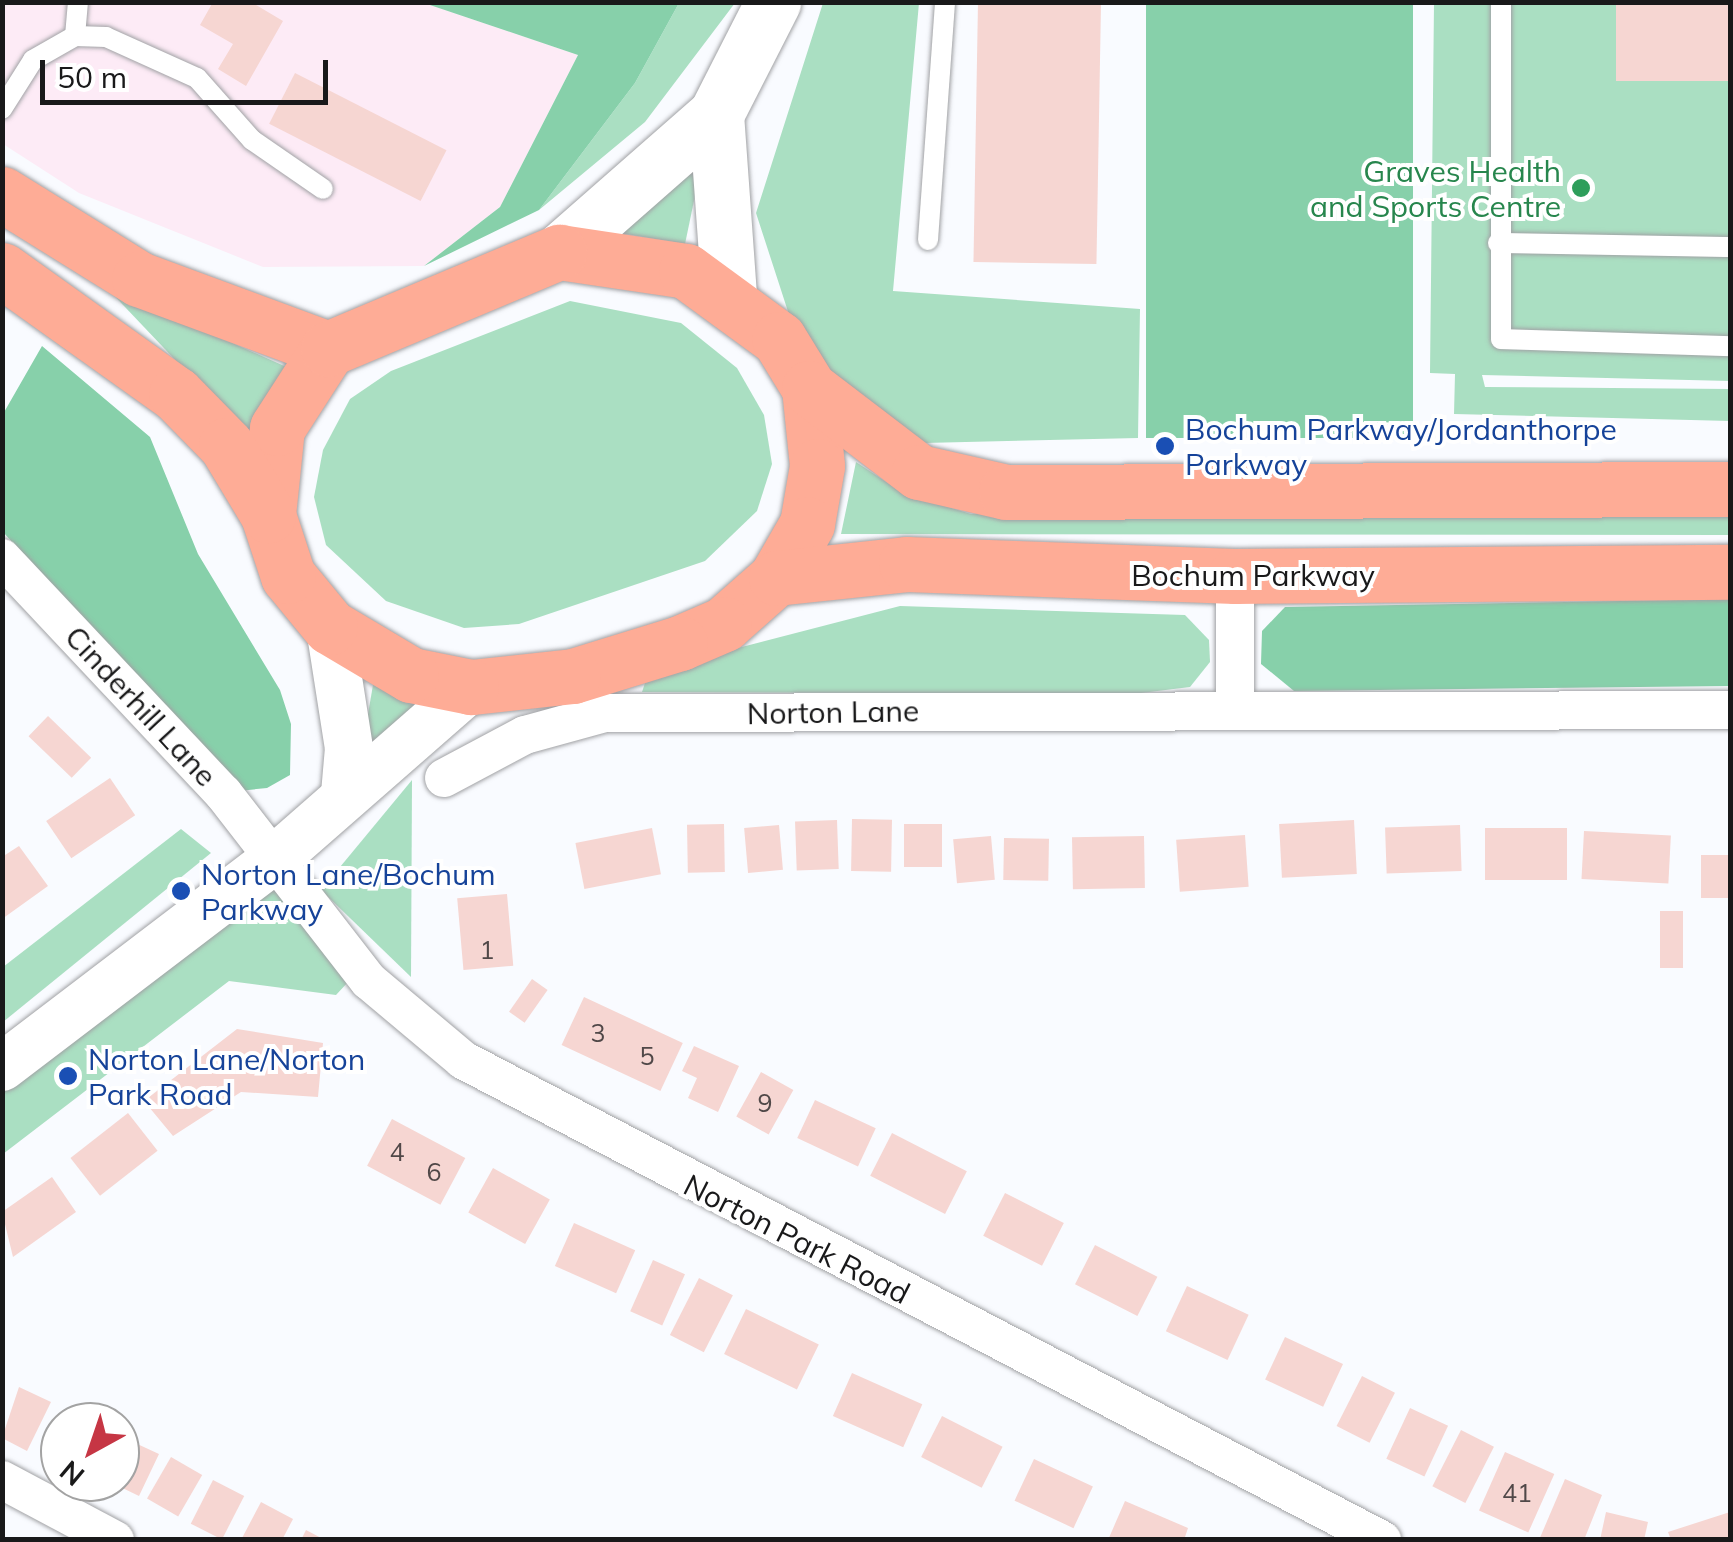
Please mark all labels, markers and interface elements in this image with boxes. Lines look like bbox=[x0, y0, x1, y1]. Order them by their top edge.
scale bar bbox=[45, 40, 332, 102]
text: 50 m bbox=[57, 58, 127, 96]
place label: Graves Health and Sports Centre bbox=[1310, 153, 1561, 224]
marker: Graves Health and Sports Centre bbox=[1570, 177, 1592, 199]
place label: Bochum Parkway/Jordanthorpe Parkway bbox=[1185, 411, 1617, 482]
marker: Bochum Parkway/Jordanthorpe Parkway bbox=[1154, 435, 1176, 457]
street label: Bochum Parkway bbox=[1131, 557, 1375, 593]
street label: Cinderhill Lane bbox=[58, 619, 224, 793]
street label: Norton Lane bbox=[747, 692, 919, 732]
place label: Norton Lane/Bochum Parkway bbox=[201, 856, 496, 926]
marker: Norton Lane/Bochum Parkway bbox=[170, 880, 192, 902]
house number: 1 bbox=[480, 935, 494, 965]
house number: 3 bbox=[591, 1018, 605, 1048]
place label: Norton Lane/Norton Park Road bbox=[88, 1041, 365, 1112]
house number: 5 bbox=[640, 1041, 654, 1071]
marker: Norton Lane/Norton Park Road bbox=[57, 1065, 79, 1087]
house number: 9 bbox=[758, 1088, 772, 1118]
house number: 4 bbox=[390, 1137, 404, 1167]
house number: 6 bbox=[427, 1157, 441, 1187]
street label: Norton Park Road bbox=[678, 1167, 916, 1311]
north arrow bbox=[40, 1402, 140, 1502]
text: N bbox=[52, 1454, 91, 1494]
house number: 41 bbox=[1502, 1478, 1532, 1508]

